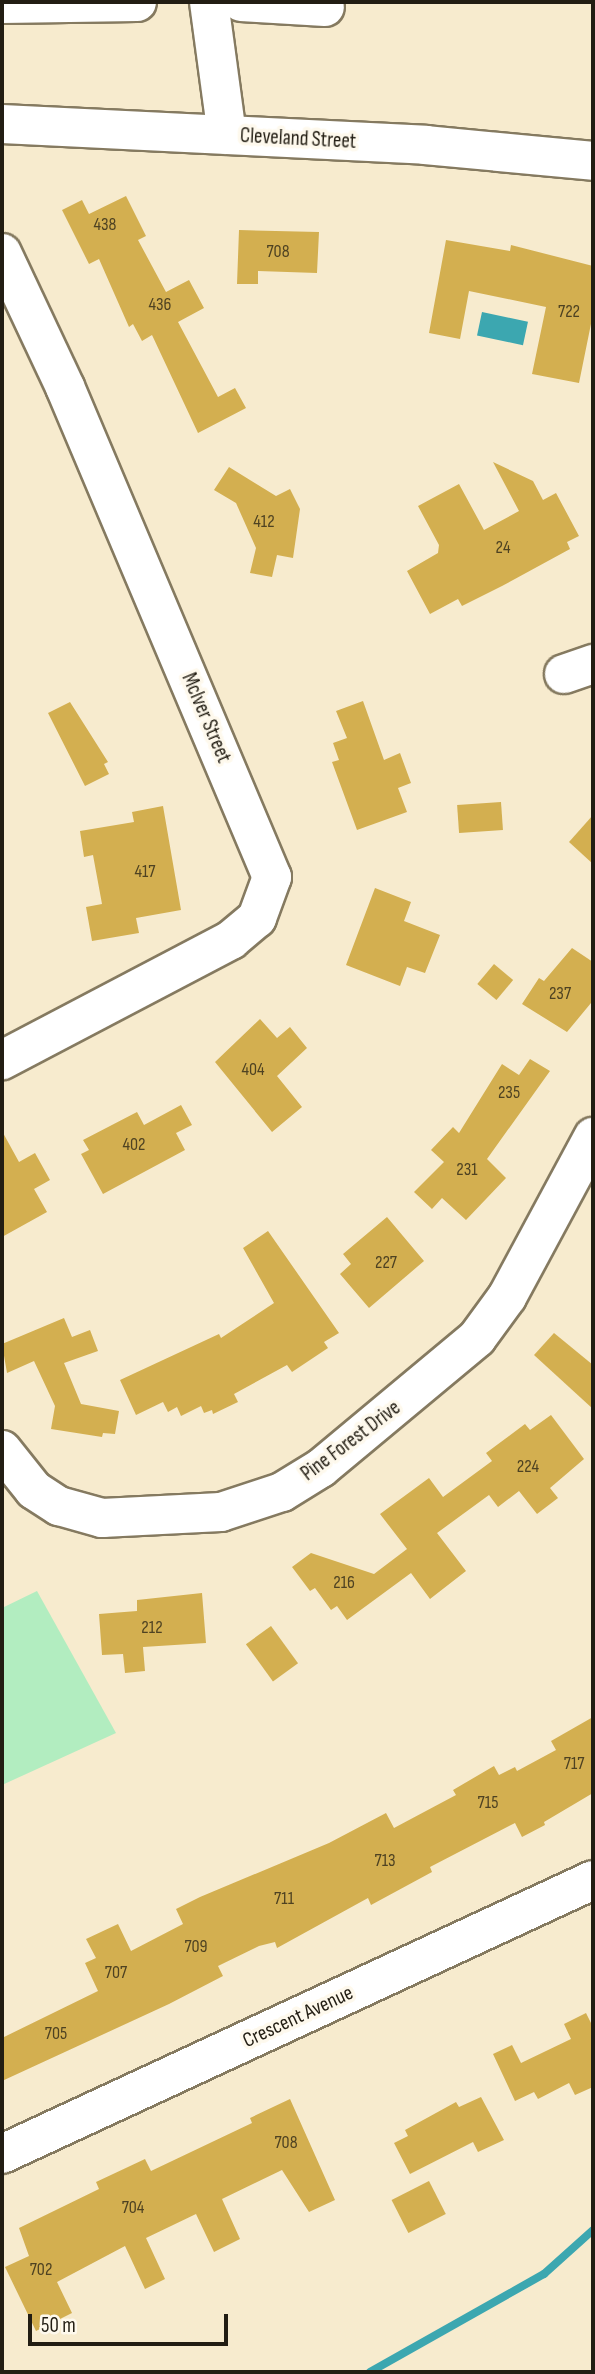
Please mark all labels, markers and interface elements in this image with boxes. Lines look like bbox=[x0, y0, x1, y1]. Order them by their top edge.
street label: Cleveland Street bbox=[239, 123, 357, 155]
house number: 438 bbox=[93, 214, 117, 236]
house number: 708 bbox=[266, 241, 290, 263]
house number: 436 bbox=[148, 294, 172, 316]
house number: 722 bbox=[558, 301, 580, 323]
house number: 412 bbox=[253, 511, 275, 533]
house number: 24 bbox=[496, 537, 510, 559]
street label: McIver Street bbox=[176, 669, 236, 767]
house number: 417 bbox=[134, 861, 156, 883]
house number: 237 bbox=[549, 983, 571, 1005]
house number: 404 bbox=[241, 1059, 265, 1081]
house number: 235 bbox=[498, 1082, 520, 1104]
house number: 402 bbox=[123, 1134, 145, 1156]
house number: 231 bbox=[456, 1159, 478, 1181]
house number: 227 bbox=[375, 1252, 397, 1274]
street label: Pine Forest Drive bbox=[296, 1395, 406, 1487]
house number: 224 bbox=[517, 1456, 539, 1478]
house number: 216 bbox=[333, 1572, 355, 1594]
house number: 212 bbox=[141, 1617, 163, 1639]
house number: 717 bbox=[564, 1753, 584, 1775]
house number: 715 bbox=[478, 1792, 498, 1814]
house number: 713 bbox=[374, 1850, 396, 1872]
house number: 711 bbox=[274, 1888, 294, 1910]
house number: 709 bbox=[184, 1936, 208, 1958]
house number: 707 bbox=[105, 1962, 127, 1984]
street label: Crescent Avenue bbox=[239, 1980, 357, 2054]
house number: 705 bbox=[45, 2023, 67, 2045]
house number: 708 bbox=[274, 2132, 298, 2154]
house number: 704 bbox=[122, 2197, 144, 2219]
house number: 702 bbox=[30, 2259, 52, 2281]
scale bar bbox=[32, 2300, 231, 2344]
text: 50 m bbox=[41, 2313, 76, 2338]

